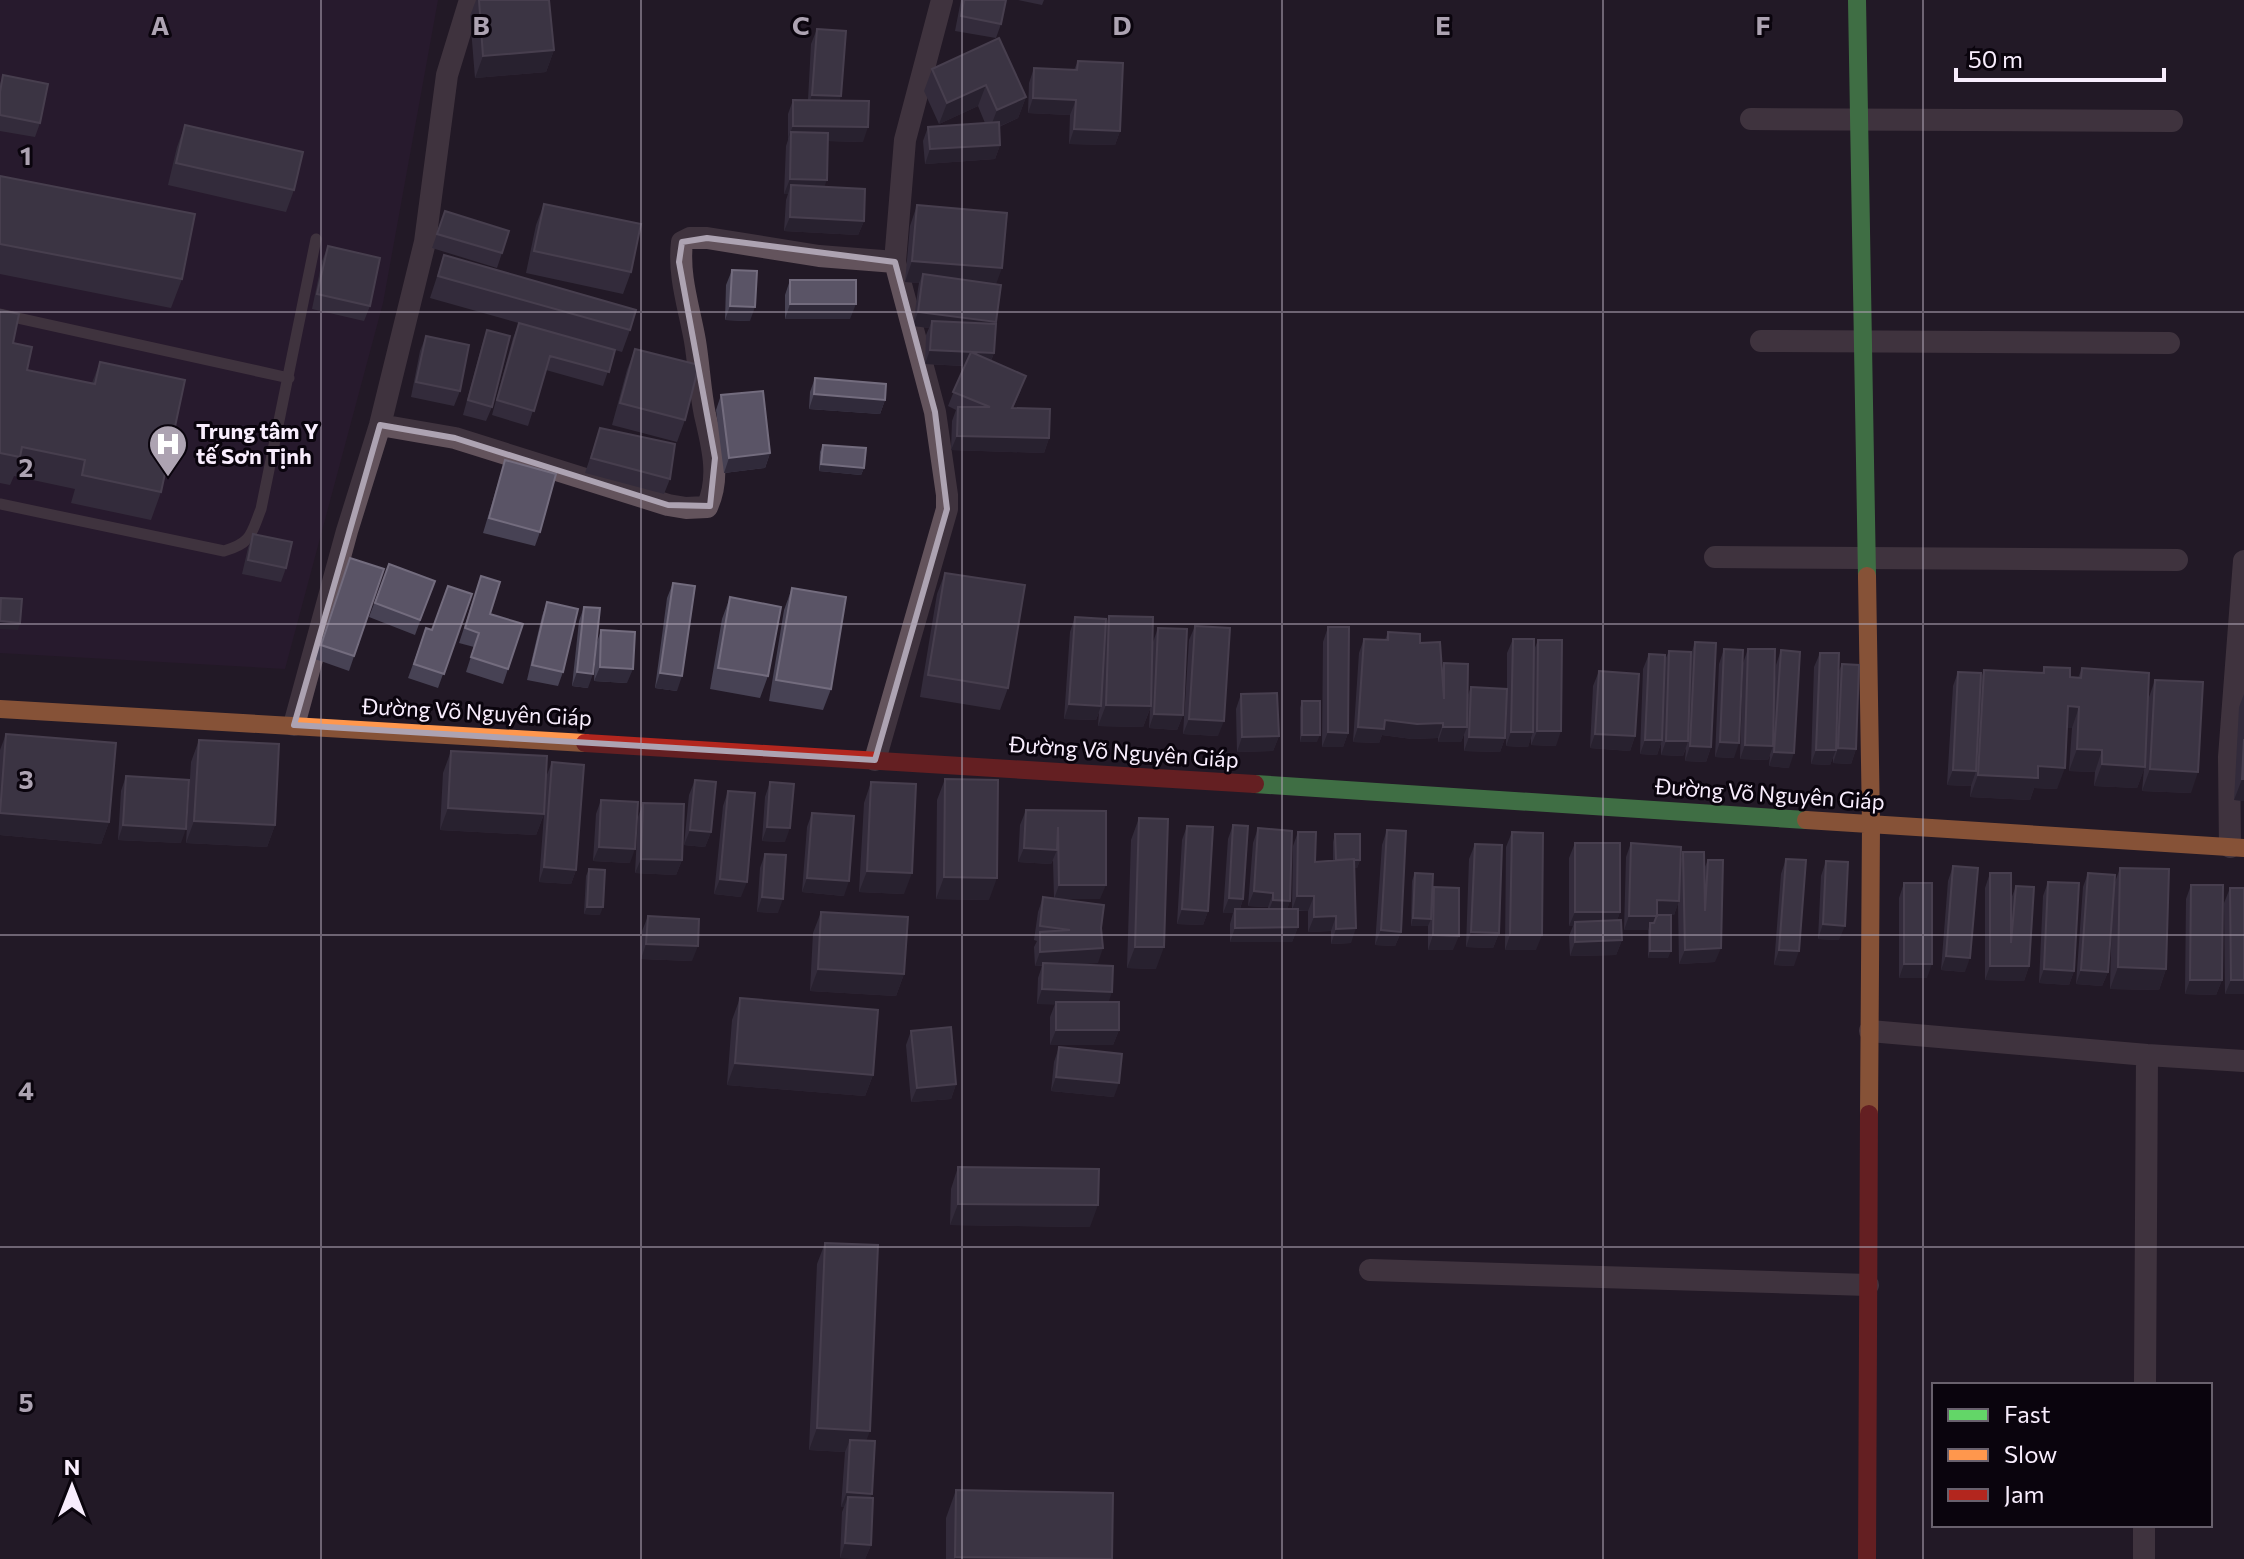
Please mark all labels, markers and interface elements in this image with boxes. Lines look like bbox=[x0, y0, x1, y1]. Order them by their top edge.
text: A bbox=[151, 9, 170, 40]
text: B bbox=[472, 9, 490, 40]
text: C bbox=[792, 9, 810, 40]
text: D bbox=[1112, 9, 1132, 40]
text: E bbox=[1435, 9, 1451, 40]
text: F bbox=[1755, 9, 1771, 40]
scale bar bbox=[1956, 32, 2164, 82]
text: 50 m bbox=[1968, 44, 2023, 73]
text: 1 bbox=[20, 139, 32, 170]
place label: Trung tâm Y tế Sơn Tịnh bbox=[196, 417, 319, 469]
hospital icon: Trung tâm Y tế Sơn Tịnh bbox=[147, 423, 189, 478]
text: 2 bbox=[19, 451, 33, 482]
street label: Đường Võ Nguyên Giáp bbox=[360, 692, 593, 731]
street label: Đường Võ Nguyên Giáp bbox=[1007, 730, 1240, 773]
text: 3 bbox=[18, 763, 34, 794]
street label: Đường Võ Nguyên Giáp bbox=[1653, 772, 1886, 815]
text: 4 bbox=[18, 1074, 34, 1105]
legend bbox=[1932, 1383, 2212, 1527]
text: 5 bbox=[18, 1386, 34, 1417]
text: Fast bbox=[2004, 1399, 2051, 1428]
text: Slow bbox=[2004, 1439, 2057, 1468]
north arrow bbox=[32, 1447, 112, 1527]
text: N bbox=[64, 1453, 80, 1480]
text: Jam bbox=[2004, 1479, 2044, 1508]

